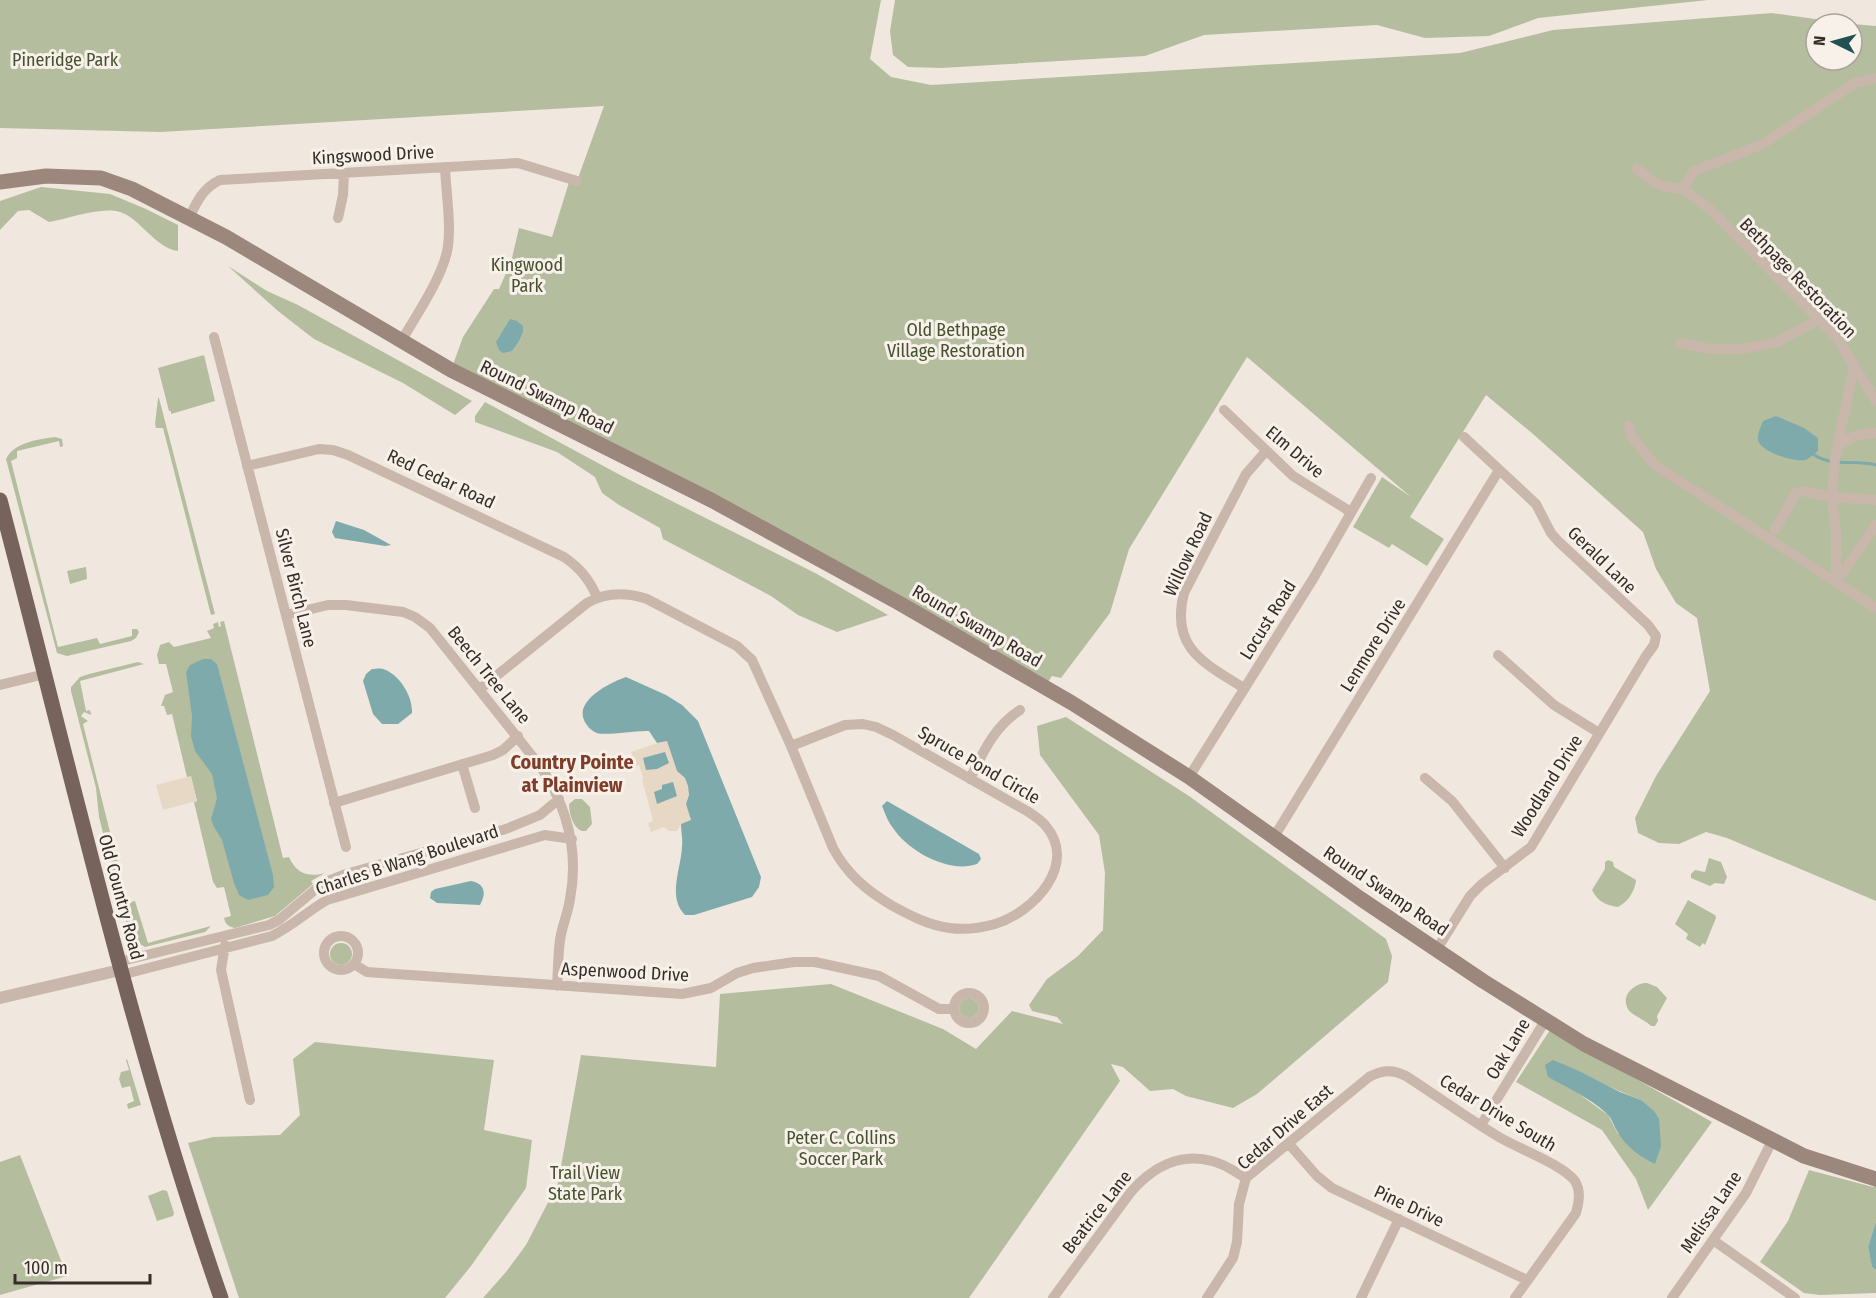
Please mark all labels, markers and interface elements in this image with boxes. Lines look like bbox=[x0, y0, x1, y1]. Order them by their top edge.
north arrow bbox=[1804, 12, 1864, 72]
text: N bbox=[1810, 35, 1829, 46]
park label: Pineridge Park bbox=[12, 49, 119, 71]
street label: Kingswood Drive bbox=[311, 141, 435, 169]
street label: Bethpage Restoration bbox=[1735, 213, 1861, 343]
park label: Kingwood Park bbox=[491, 254, 563, 297]
park label: Old Bethpage Village Restoration bbox=[887, 319, 1025, 362]
street label: Round Swamp Road bbox=[477, 355, 617, 439]
street label: Elm Drive bbox=[1261, 421, 1329, 483]
street label: Red Cedar Road bbox=[384, 444, 498, 514]
street label: Willow Road bbox=[1159, 508, 1217, 600]
street label: Gerald Lane bbox=[1563, 522, 1641, 598]
street label: Silver Birch Lane bbox=[271, 526, 321, 650]
street label: Locust Road bbox=[1235, 576, 1301, 664]
street label: Round Swamp Road bbox=[908, 580, 1046, 672]
street label: Lenmore Drive bbox=[1336, 594, 1411, 696]
street label: Beech Tree Lane bbox=[443, 622, 535, 729]
street label: Spruce Pond Circle bbox=[914, 721, 1044, 809]
street label: Woodland Drive bbox=[1507, 731, 1587, 841]
district label: Country Pointe at Plainview bbox=[510, 750, 634, 797]
street label: Charles B Wang Boulevard bbox=[313, 820, 501, 900]
street label: Old Country Road bbox=[94, 832, 148, 962]
street label: Round Swamp Road bbox=[1319, 841, 1453, 941]
street label: Aspenwood Drive bbox=[561, 958, 689, 986]
street label: Oak Lane bbox=[1481, 1014, 1535, 1084]
street label: Cedar Drive South bbox=[1436, 1070, 1560, 1156]
street label: Cedar Drive East bbox=[1233, 1079, 1337, 1174]
park label: Peter C. Collins Soccer Park bbox=[786, 1127, 896, 1170]
park label: Trail View State Park bbox=[548, 1162, 623, 1205]
street label: Beatrice Lane bbox=[1058, 1166, 1136, 1258]
street label: Melissa Lane bbox=[1676, 1167, 1747, 1257]
street label: Pine Drive bbox=[1371, 1180, 1448, 1232]
scale bar bbox=[15, 1247, 150, 1285]
text: 100 m bbox=[24, 1257, 68, 1279]

